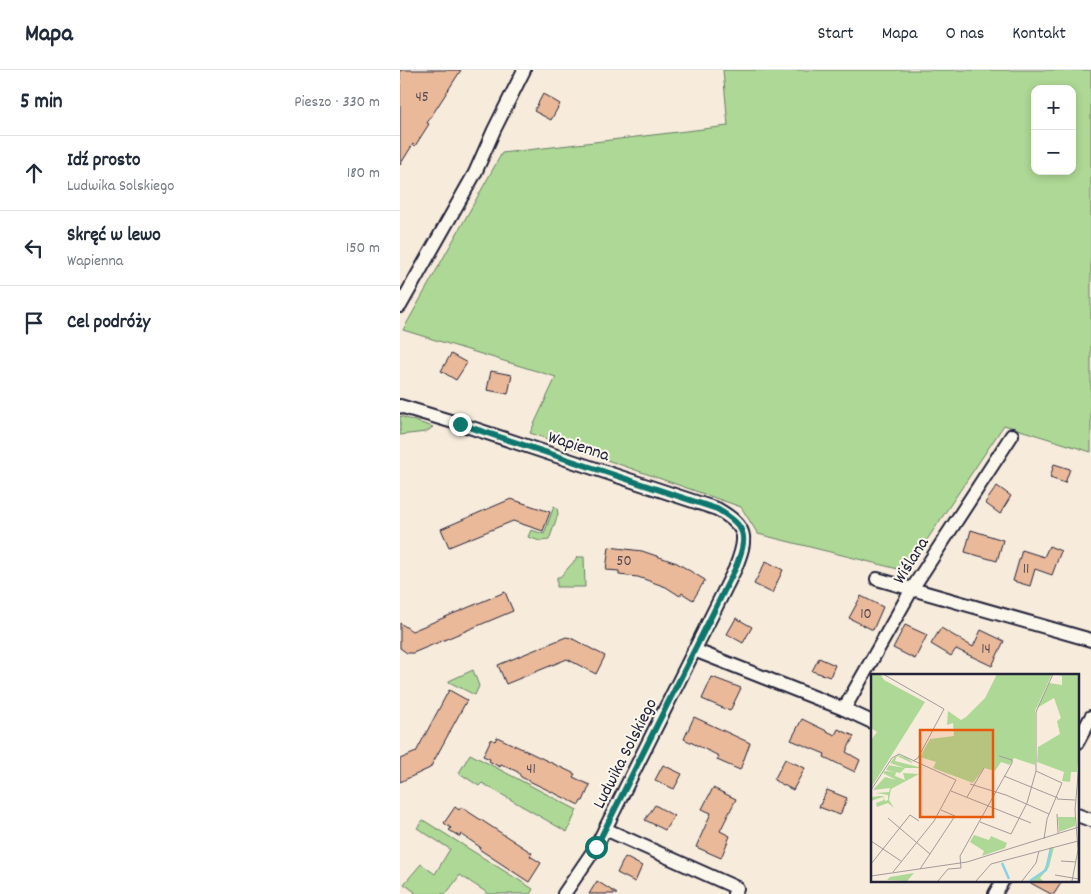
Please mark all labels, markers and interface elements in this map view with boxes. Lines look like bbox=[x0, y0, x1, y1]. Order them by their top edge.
text: Mapa bbox=[25, 18, 73, 52]
text: Start bbox=[817, 22, 854, 47]
text: Mapa bbox=[882, 22, 917, 47]
text: O nas bbox=[945, 22, 984, 47]
text: Kontakt bbox=[1012, 22, 1066, 47]
map controls bbox=[1031, 85, 1076, 175]
button: + bbox=[1031, 85, 1076, 130]
house number: 45 bbox=[415, 87, 429, 109]
text: 5 min bbox=[20, 88, 63, 118]
text: Pieszo · 330 m bbox=[294, 91, 380, 114]
button: − bbox=[1031, 130, 1076, 175]
text: Idź prosto bbox=[67, 148, 140, 175]
icon: ahead bbox=[20, 159, 48, 187]
text: 180 m bbox=[347, 162, 380, 185]
text: Ludwika Solskiego bbox=[67, 175, 174, 198]
text: Skręć w lewo bbox=[67, 223, 161, 250]
icon: left bbox=[20, 234, 48, 262]
text: 150 m bbox=[346, 237, 380, 260]
text: Wapienna bbox=[67, 250, 123, 273]
icon: arrive bbox=[20, 309, 48, 337]
text: Cel podróży bbox=[67, 310, 150, 337]
route end bbox=[449, 413, 472, 436]
street label: Wapienna bbox=[544, 426, 613, 469]
street label: Wiślana bbox=[888, 533, 936, 590]
house number: 50 bbox=[616, 551, 632, 573]
house number: 11 bbox=[1023, 559, 1029, 581]
house number: 10 bbox=[860, 604, 872, 626]
house number: 14 bbox=[981, 639, 991, 661]
inset map bbox=[871, 674, 1078, 882]
street label: Ludwika Solskiego bbox=[588, 695, 665, 814]
house number: 41 bbox=[526, 759, 536, 781]
route start bbox=[585, 836, 608, 859]

